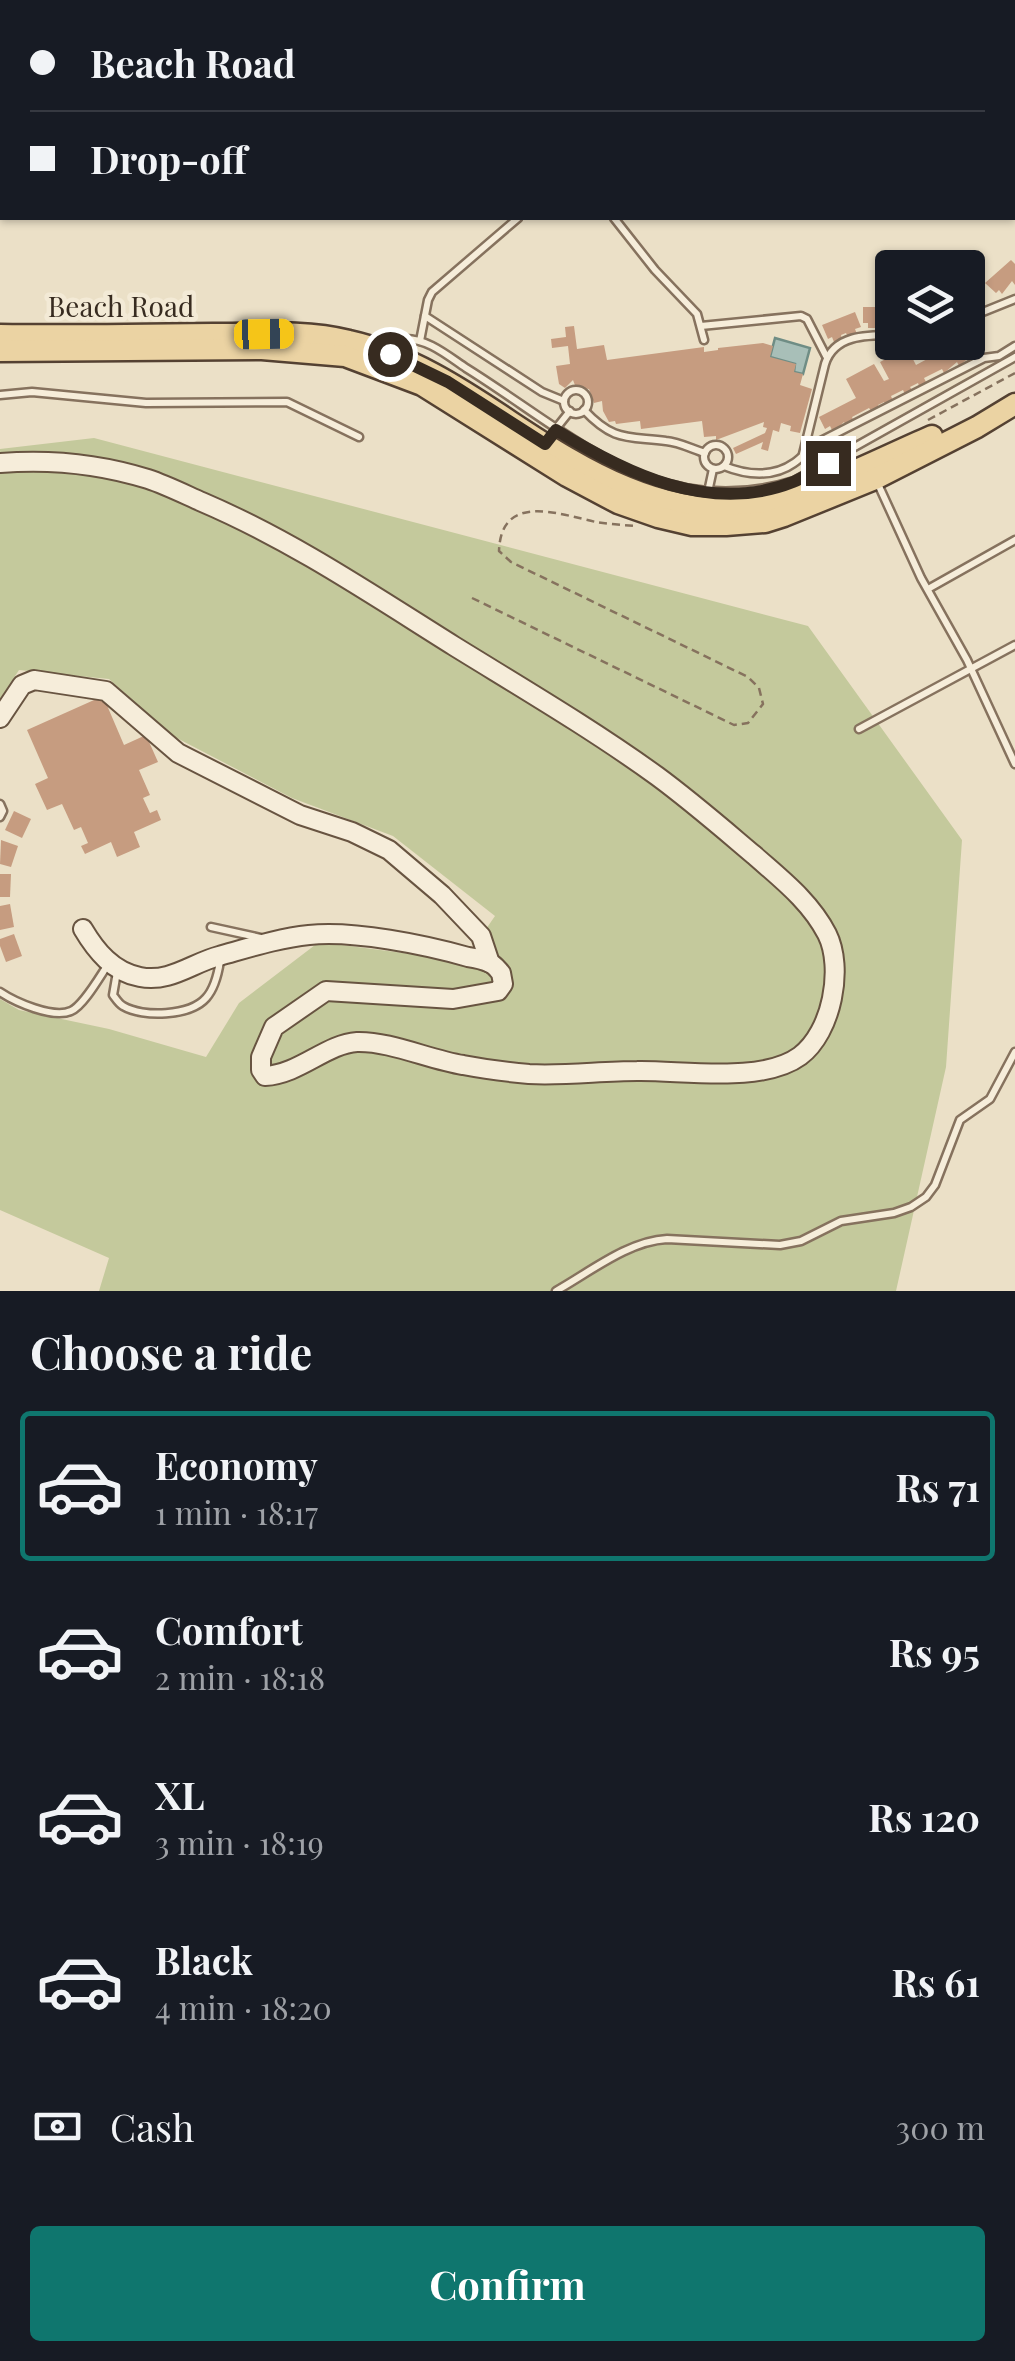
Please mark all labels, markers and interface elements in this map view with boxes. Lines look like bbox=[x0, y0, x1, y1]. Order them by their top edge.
text: Beach Road bbox=[90, 37, 295, 88]
text: Drop-off bbox=[90, 133, 247, 184]
map controls bbox=[875, 250, 985, 360]
button: layers bbox=[875, 250, 985, 360]
street label: Beach Road bbox=[48, 287, 194, 324]
car bbox=[234, 318, 294, 350]
route start bbox=[368, 332, 413, 377]
route end bbox=[806, 441, 851, 486]
text: Choose a ride bbox=[30, 1321, 312, 1381]
text: Economy bbox=[155, 1439, 318, 1490]
icon: car bbox=[35, 1441, 125, 1531]
text: Rs 71 bbox=[895, 1461, 980, 1512]
text: 1 min · 18:17 bbox=[155, 1490, 318, 1533]
text: Comfort bbox=[155, 1604, 303, 1655]
icon: car bbox=[35, 1606, 125, 1696]
text: Rs 95 bbox=[889, 1626, 980, 1677]
text: 2 min · 18:18 bbox=[155, 1655, 325, 1698]
text: XL bbox=[155, 1769, 204, 1820]
icon: car bbox=[35, 1771, 125, 1861]
text: Rs 120 bbox=[868, 1791, 980, 1842]
text: 3 min · 18:19 bbox=[155, 1820, 324, 1863]
text: Black bbox=[155, 1934, 253, 1985]
icon: car bbox=[35, 1936, 125, 2026]
text: Rs 61 bbox=[891, 1956, 980, 2007]
text: 4 min · 18:20 bbox=[155, 1985, 332, 2028]
icon: cash bbox=[30, 2099, 85, 2154]
text: Cash bbox=[110, 2101, 194, 2152]
text: 300 m bbox=[896, 2105, 985, 2148]
button: Confirm bbox=[30, 2226, 985, 2341]

